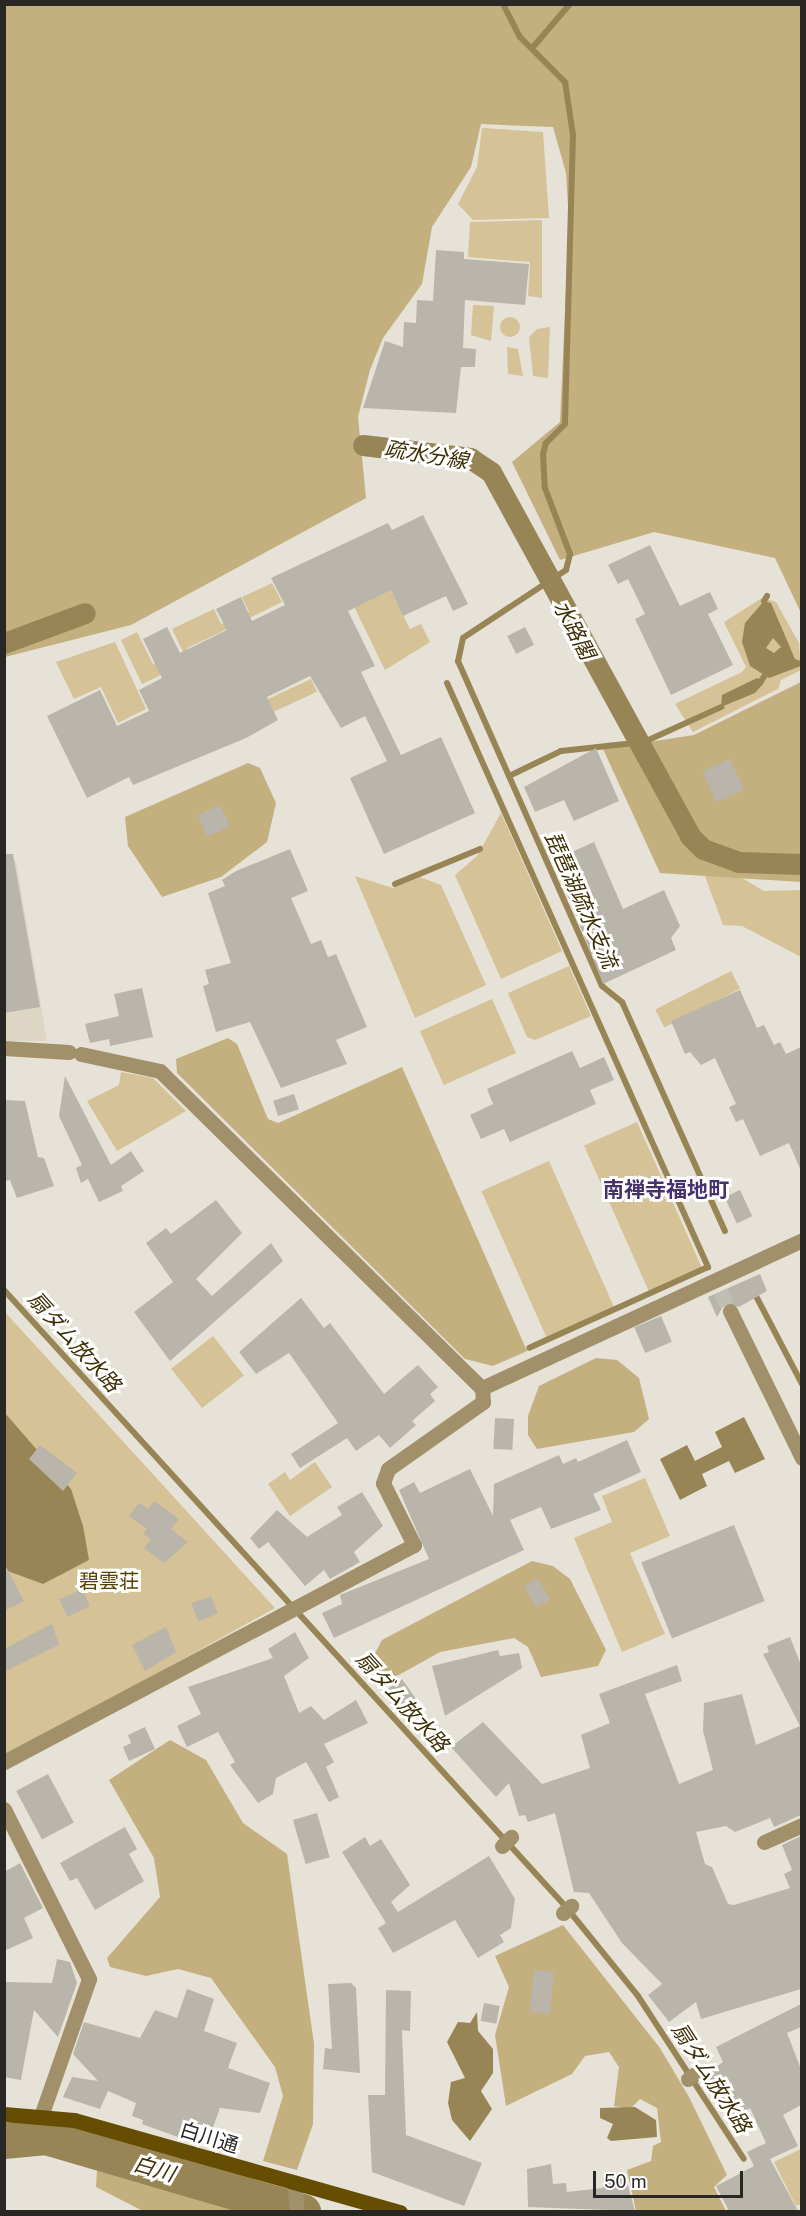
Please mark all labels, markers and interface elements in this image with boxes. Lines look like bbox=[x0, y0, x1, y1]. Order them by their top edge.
water label: 疏水分線 bbox=[383, 436, 469, 474]
water label: 水路閣 bbox=[548, 596, 600, 664]
water label: 琵琶湖疏水支流 bbox=[540, 828, 622, 972]
district label: 南禅寺福地町 bbox=[603, 1177, 729, 1203]
water label: 扇ダム放水路 bbox=[22, 1287, 126, 1397]
park label: 碧雲荘 bbox=[79, 1569, 139, 1593]
water label: 扇ダム放水路 bbox=[350, 1647, 454, 1757]
water label: 扇ダム放水路 bbox=[666, 2018, 756, 2138]
street label: 白川通 bbox=[177, 2118, 241, 2158]
water label: 白川 bbox=[130, 2151, 178, 2187]
scale bar bbox=[596, 2159, 746, 2197]
text: 50 m bbox=[604, 2171, 647, 2192]

